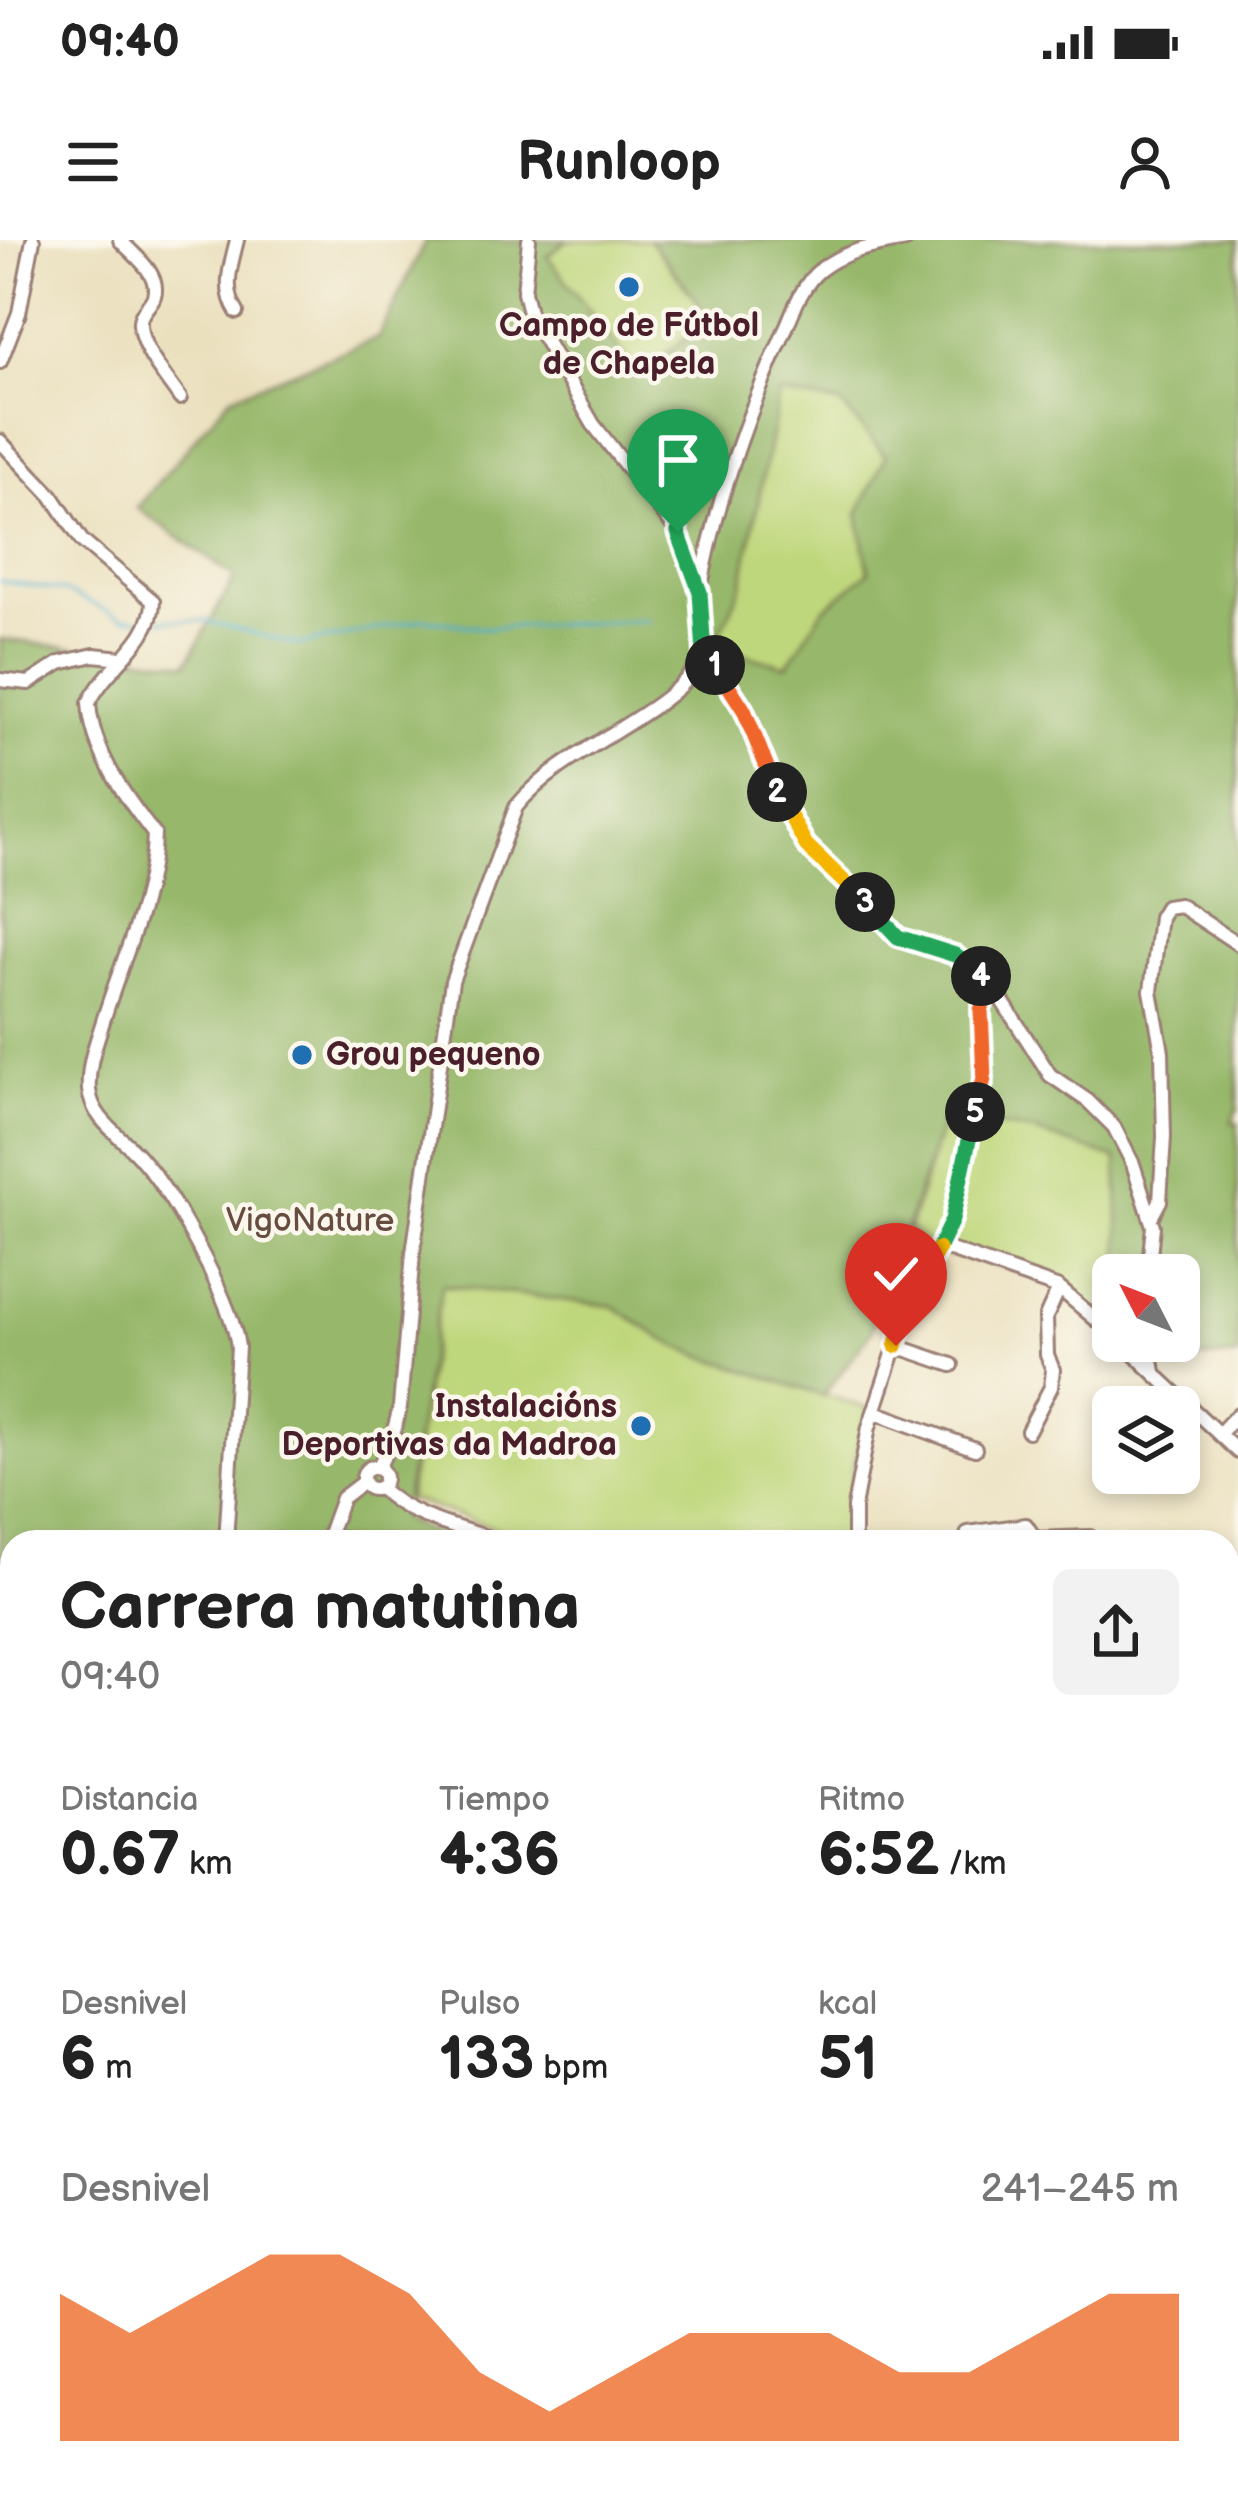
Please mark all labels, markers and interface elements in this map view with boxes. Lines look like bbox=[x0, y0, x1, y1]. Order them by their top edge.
text: 09:40 bbox=[60, 15, 180, 70]
icon: menu bbox=[60, 129, 126, 195]
icon: person bbox=[1112, 129, 1178, 195]
text: Runloop bbox=[517, 130, 721, 195]
marker: Campo de Fútbol de Chapela bbox=[616, 274, 642, 300]
place label: Campo de Fútbol de Chapela bbox=[499, 306, 759, 384]
pin bbox=[627, 409, 729, 532]
icon: arrive bbox=[645, 427, 711, 493]
pin: 1 bbox=[685, 635, 745, 695]
text: 1 bbox=[708, 645, 722, 685]
pin: 2 bbox=[747, 762, 807, 822]
text: 2 bbox=[767, 772, 787, 812]
pin: 3 bbox=[835, 872, 895, 932]
text: 3 bbox=[855, 882, 875, 922]
pin: 4 bbox=[951, 946, 1011, 1006]
text: 4 bbox=[971, 956, 991, 996]
place label: Grou pequeno bbox=[326, 1035, 540, 1075]
marker: Grou pequeno bbox=[289, 1042, 315, 1068]
pin: 5 bbox=[945, 1082, 1005, 1142]
text: 5 bbox=[965, 1092, 985, 1132]
park label: VigoNature bbox=[226, 1201, 394, 1241]
pin bbox=[845, 1223, 947, 1346]
icon: check bbox=[863, 1241, 929, 1307]
north arrow bbox=[1092, 1254, 1200, 1362]
map controls bbox=[1092, 1254, 1200, 1494]
button: layers bbox=[1092, 1386, 1200, 1494]
place label: Instalacións Deportivas da Madroa bbox=[281, 1387, 617, 1465]
marker: Instalacións Deportivas da Madroa bbox=[628, 1413, 654, 1439]
text: Carrera matutina bbox=[60, 1569, 580, 1648]
button: share bbox=[1053, 1569, 1179, 1695]
text: 09:40 bbox=[60, 1654, 160, 1701]
text: Distancia bbox=[60, 1780, 199, 1820]
text: Tiempo bbox=[439, 1780, 550, 1820]
text: Ritmo bbox=[818, 1780, 905, 1820]
text: 0.67 bbox=[60, 1820, 180, 1892]
text: 4:36 bbox=[439, 1820, 560, 1892]
text: 6:52 bbox=[818, 1820, 939, 1892]
text: km bbox=[180, 1844, 232, 1884]
text: /km bbox=[939, 1844, 1007, 1884]
text: Desnivel bbox=[60, 1984, 187, 2024]
text: Pulso bbox=[439, 1984, 521, 2024]
text: kcal bbox=[818, 1984, 877, 2024]
text: 6 bbox=[60, 2024, 96, 2096]
text: 133 bbox=[439, 2024, 534, 2096]
text: 51 bbox=[818, 2024, 878, 2096]
text: m bbox=[96, 2048, 133, 2088]
text: bpm bbox=[534, 2048, 608, 2088]
text: Desnivel bbox=[60, 2166, 210, 2213]
text: 241–245 m bbox=[981, 2166, 1179, 2213]

